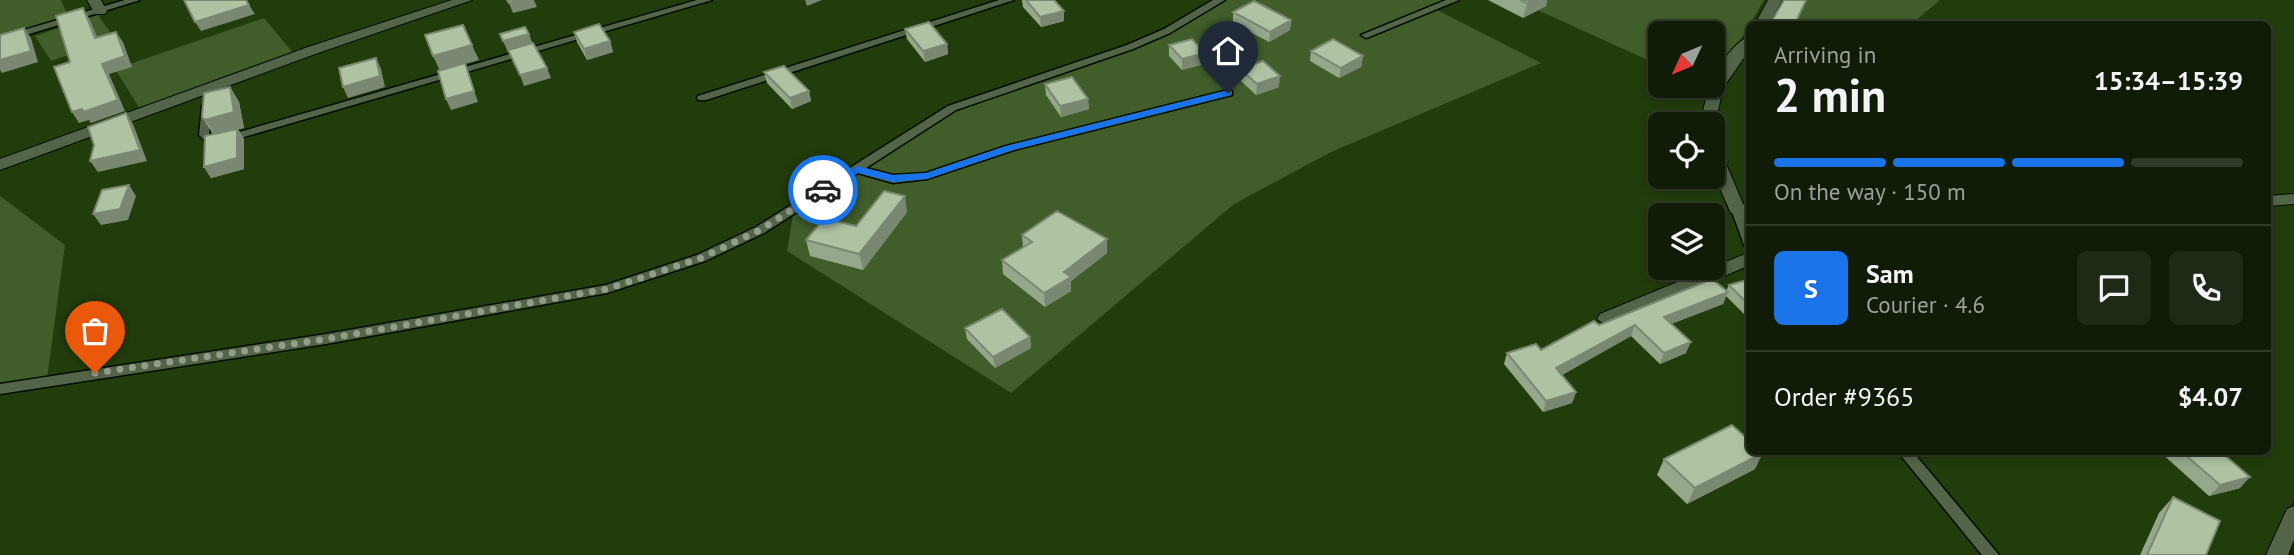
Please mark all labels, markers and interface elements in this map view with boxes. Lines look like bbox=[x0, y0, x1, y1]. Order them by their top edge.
pin bbox=[1198, 21, 1258, 93]
north arrow bbox=[1648, 21, 1726, 98]
map controls bbox=[1648, 21, 1725, 280]
icon: home bbox=[1209, 32, 1247, 70]
text: Arriving in bbox=[1774, 40, 1876, 69]
text: 15:34–15:39 bbox=[2094, 64, 2243, 97]
text: 2 min bbox=[1774, 65, 1886, 125]
button: locate bbox=[1648, 112, 1725, 189]
courier bbox=[788, 155, 858, 225]
icon: car bbox=[804, 171, 842, 209]
text: On the way · 150 m bbox=[1774, 177, 1966, 206]
button: layers bbox=[1648, 203, 1725, 280]
button: chat bbox=[2077, 251, 2151, 325]
button: phone bbox=[2169, 251, 2243, 325]
text: Sam bbox=[1866, 257, 1914, 290]
text: S bbox=[1804, 272, 1818, 305]
text: Courier · 4.6 bbox=[1866, 290, 1985, 319]
pin bbox=[65, 301, 125, 373]
icon: bag bbox=[76, 312, 114, 350]
text: Order #9365 bbox=[1774, 380, 1914, 413]
text: $4.07 bbox=[2178, 380, 2243, 413]

